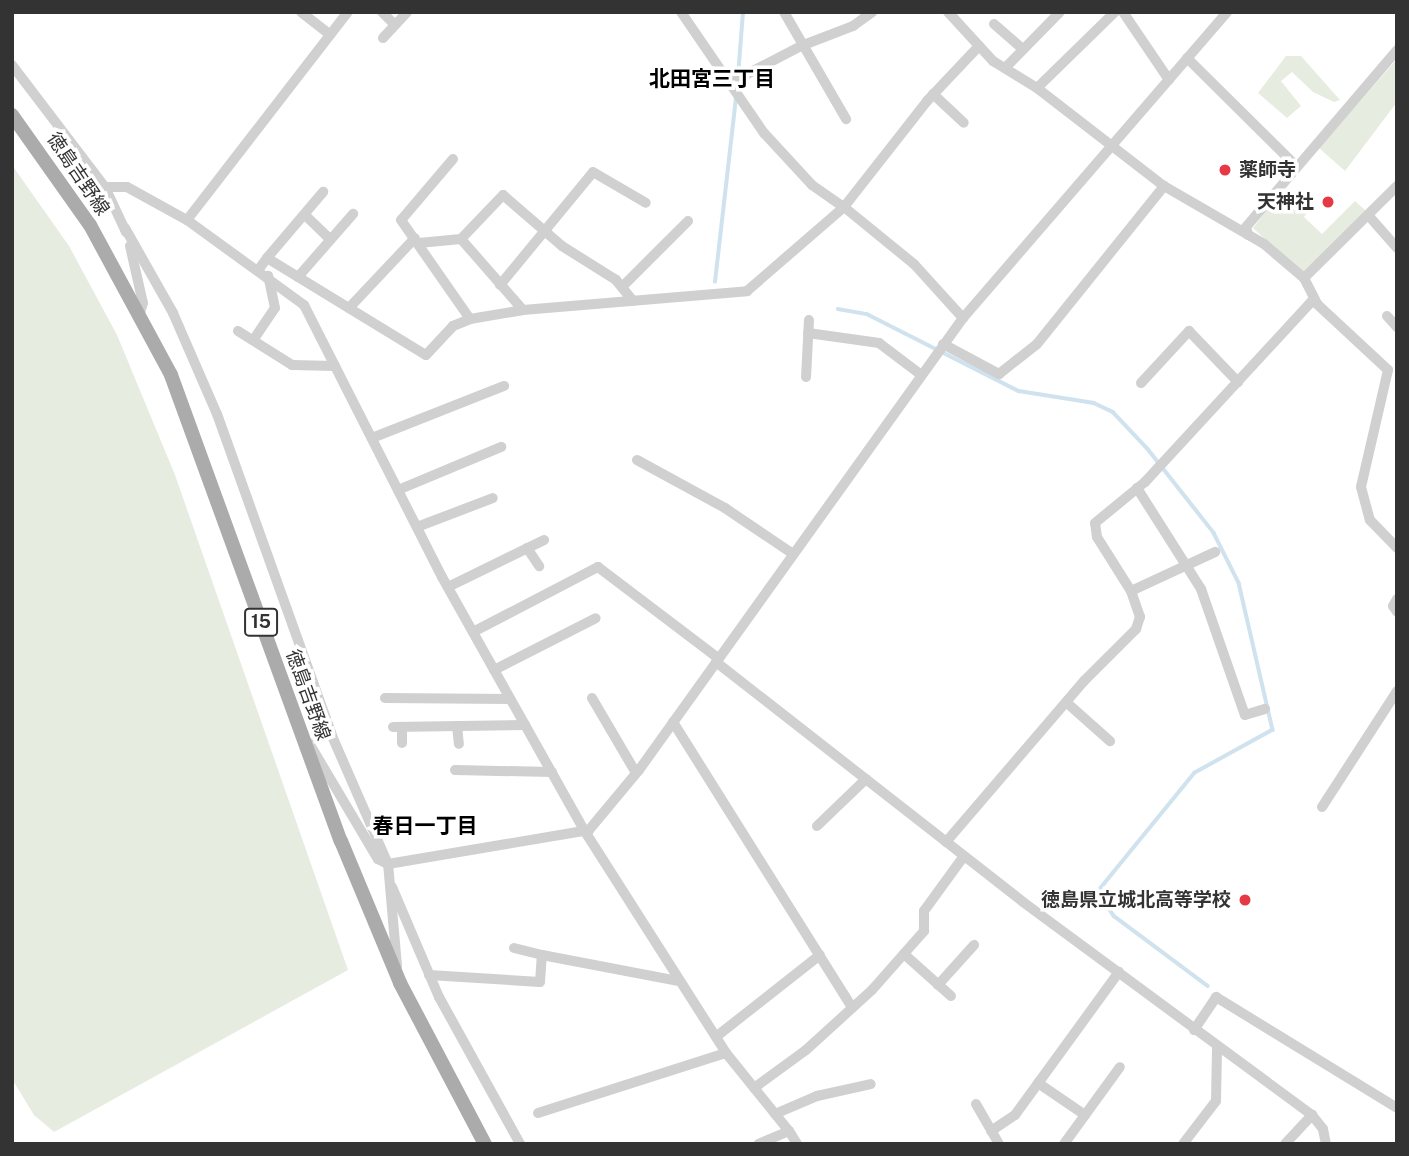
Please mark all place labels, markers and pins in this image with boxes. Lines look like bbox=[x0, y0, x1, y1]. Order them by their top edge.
place label: 薬師寺 bbox=[1239, 159, 1296, 181]
marker: 薬師寺 bbox=[1217, 162, 1233, 178]
place label: 天神社 bbox=[1257, 191, 1314, 213]
marker: 天神社 bbox=[1320, 194, 1336, 210]
place label: 徳島県立城北高等学校 bbox=[1041, 889, 1231, 911]
marker: 徳島県立城北高等学校 bbox=[1237, 892, 1253, 908]

